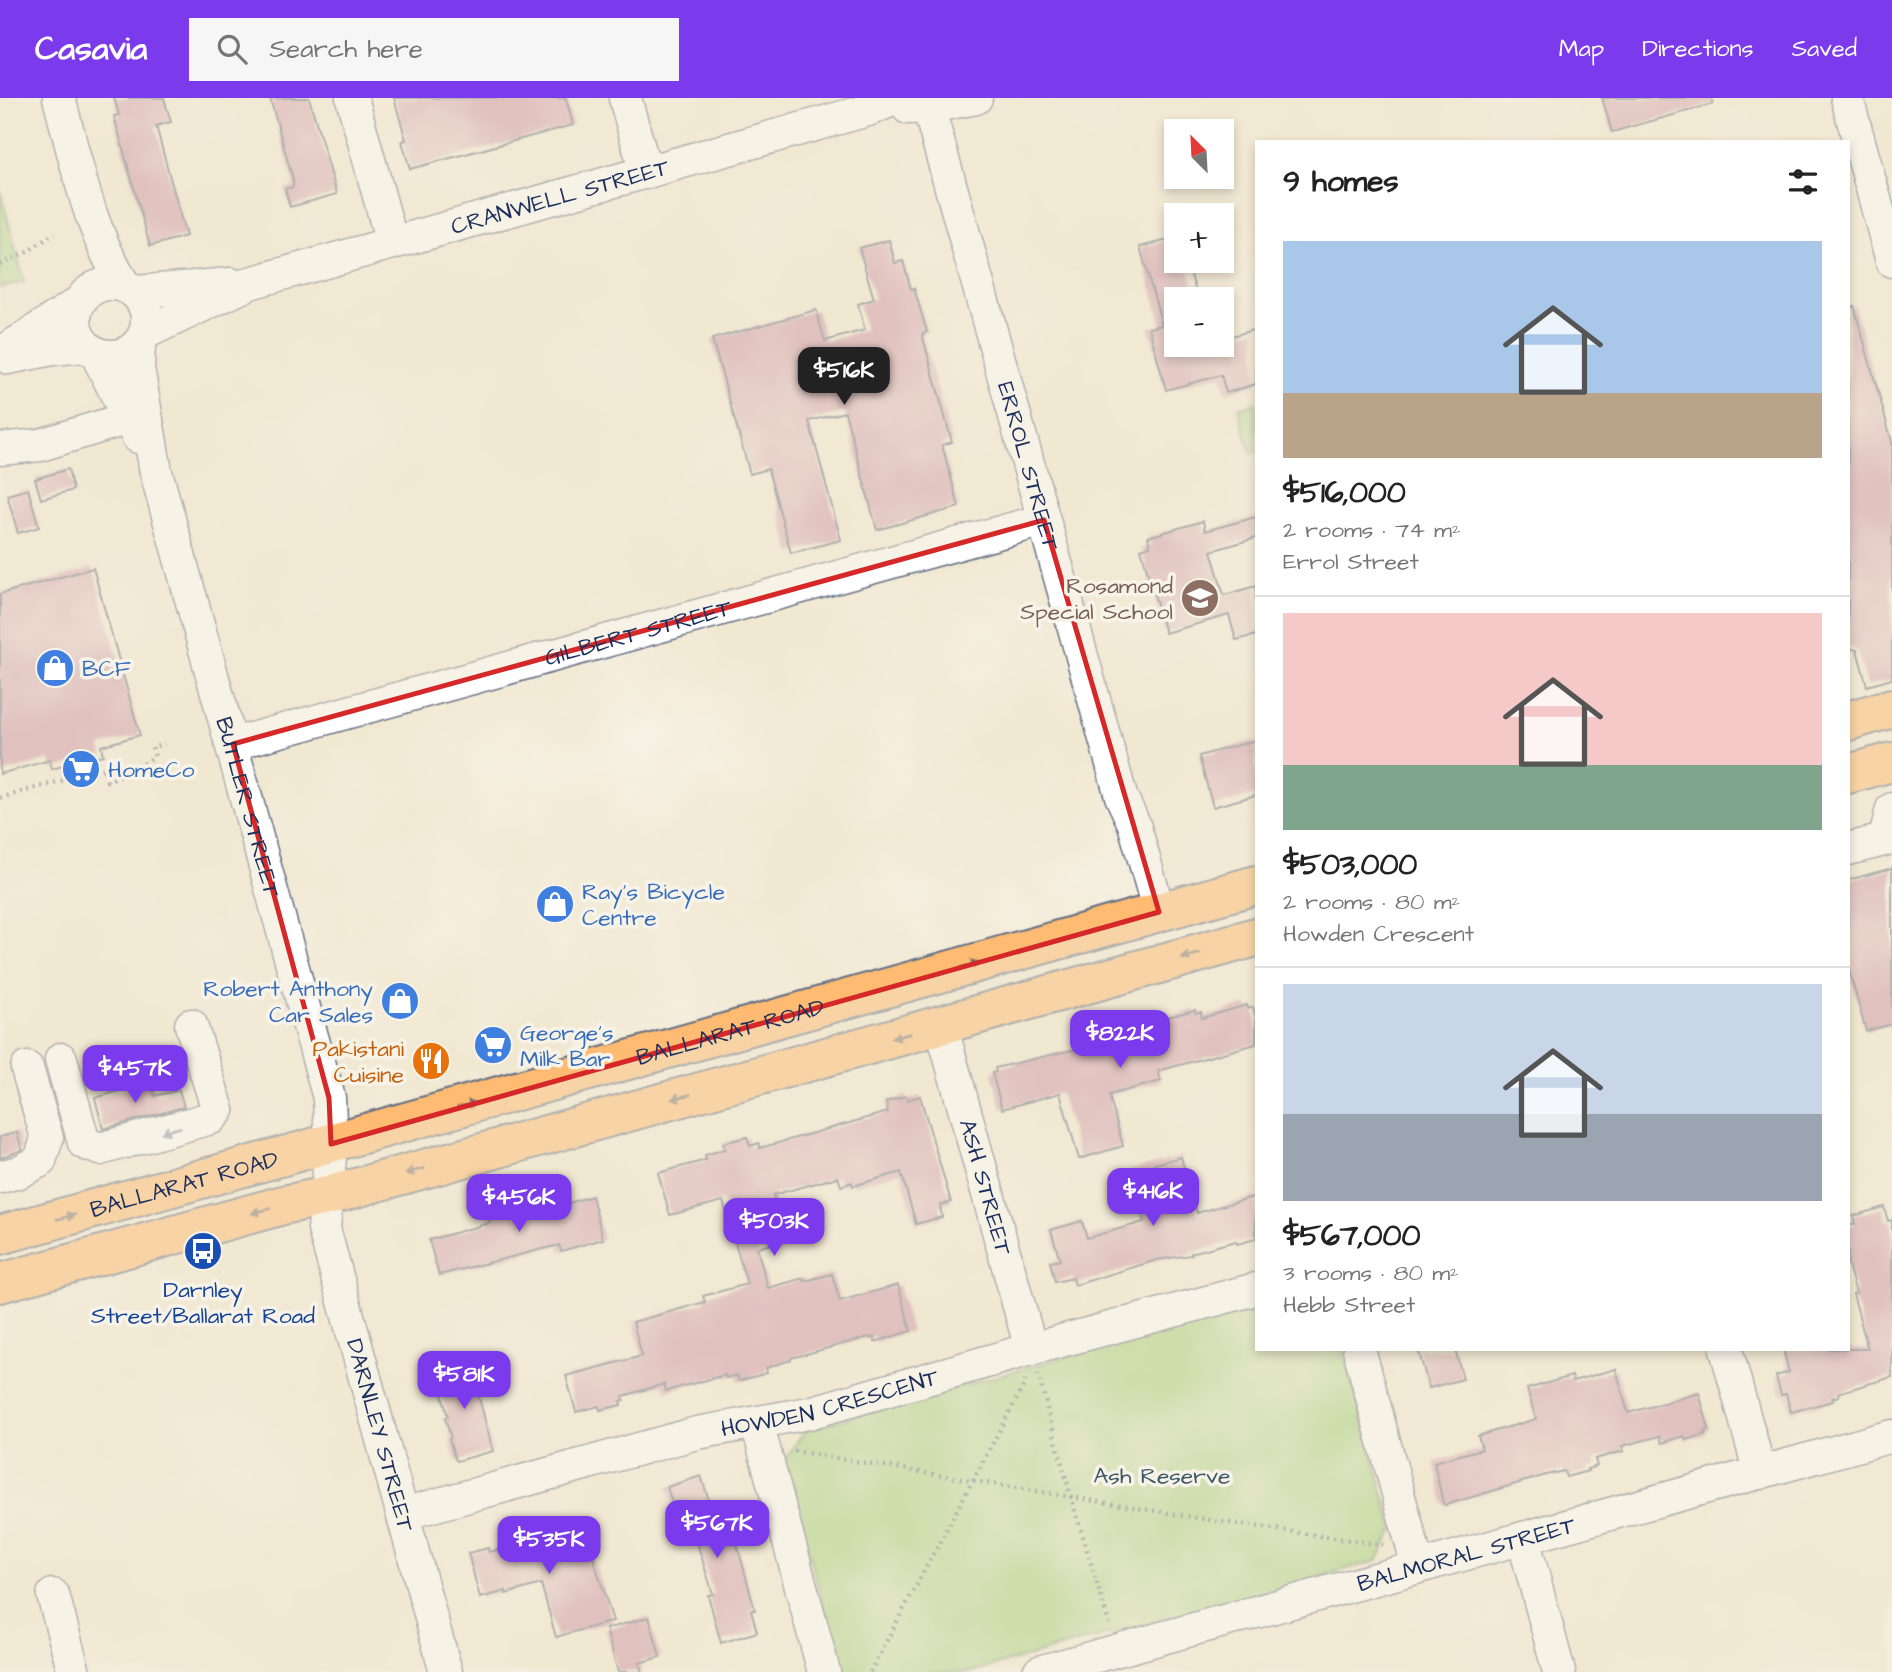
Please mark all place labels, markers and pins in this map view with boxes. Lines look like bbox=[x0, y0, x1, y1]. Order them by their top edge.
pin: $516K bbox=[795, 348, 893, 407]
place label: Rosamond Special School bbox=[1020, 570, 1173, 628]
school or university icon: Rosamond Special School bbox=[1179, 577, 1221, 619]
shop icon: BCF bbox=[34, 647, 76, 689]
place label: BCF bbox=[82, 653, 131, 685]
supermarket icon: HomeCo bbox=[60, 748, 102, 790]
place label: HomeCo bbox=[108, 754, 194, 786]
place label: Ray's Bicycle Centre bbox=[582, 876, 725, 934]
shop icon: Ray's Bicycle Centre bbox=[534, 883, 576, 925]
place label: Robert Anthony Car Sales bbox=[203, 973, 373, 1031]
shop icon: Robert Anthony Car Sales bbox=[379, 980, 421, 1022]
pin: $822K bbox=[1071, 1010, 1169, 1070]
place label: George's Milk Bar bbox=[520, 1017, 614, 1075]
supermarket icon: George's Milk Bar bbox=[472, 1024, 514, 1066]
place label: Pakistani Cuisine bbox=[312, 1033, 405, 1091]
restaurant icon: Pakistani Cuisine bbox=[410, 1040, 452, 1082]
pin: $457K bbox=[86, 1046, 184, 1105]
pin: $416K bbox=[1104, 1168, 1202, 1228]
pin: $456K bbox=[470, 1174, 568, 1234]
pin: $503K bbox=[725, 1198, 823, 1258]
bus stop icon: Darnley Street/Ballarat Road bbox=[182, 1230, 224, 1272]
place label: Darnley Street/Ballarat Road bbox=[91, 1274, 315, 1332]
pin: $581K bbox=[415, 1352, 513, 1411]
pin: $567K bbox=[668, 1500, 766, 1560]
pin: $535K bbox=[500, 1516, 598, 1576]

